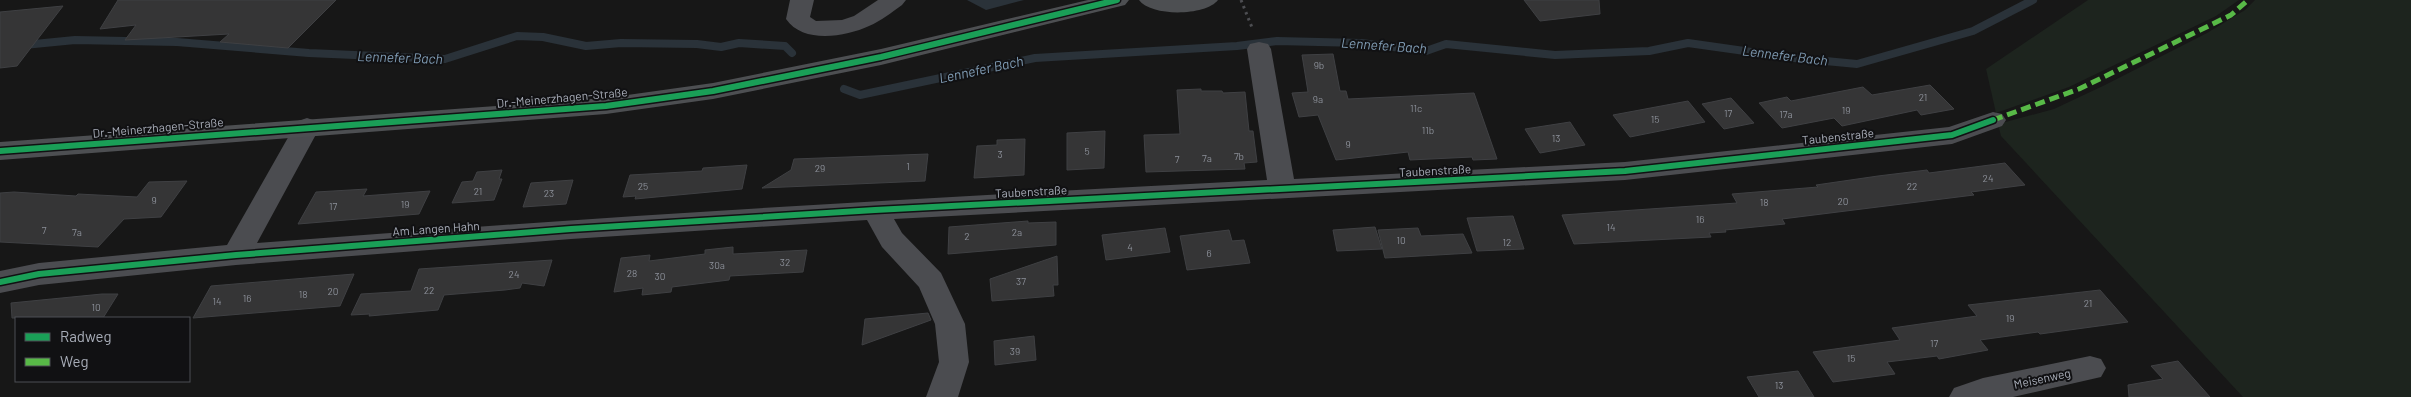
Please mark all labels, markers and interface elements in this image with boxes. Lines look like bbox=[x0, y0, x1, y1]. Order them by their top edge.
water label: Lennefer Bach bbox=[1341, 34, 1427, 56]
water label: Lennefer Bach bbox=[1741, 41, 1829, 69]
water label: Lennefer Bach bbox=[357, 47, 443, 67]
water label: Lennefer Bach bbox=[937, 52, 1025, 86]
house number: 9b bbox=[1314, 59, 1324, 71]
street label: Dr.-Meinerzhagen-Straße bbox=[496, 84, 628, 110]
house number: 21 bbox=[1919, 91, 1927, 103]
house number: 9a bbox=[1313, 93, 1323, 105]
house number: 11c bbox=[1410, 102, 1422, 114]
house number: 19 bbox=[1842, 104, 1850, 116]
house number: 17 bbox=[1724, 107, 1732, 119]
house number: 17a bbox=[1779, 108, 1793, 120]
house number: 15 bbox=[1651, 113, 1659, 125]
street label: Dr.-Meinerzhagen-Straße bbox=[92, 114, 224, 140]
house number: 11b bbox=[1422, 124, 1434, 136]
street label: Taubenstraße bbox=[1801, 125, 1875, 147]
house number: 13 bbox=[1552, 132, 1560, 144]
house number: 9 bbox=[1345, 138, 1351, 150]
house number: 5 bbox=[1084, 145, 1090, 157]
house number: 3 bbox=[997, 148, 1003, 160]
house number: 7b bbox=[1234, 150, 1244, 162]
house number: 7a bbox=[1202, 152, 1212, 164]
house number: 7 bbox=[1175, 153, 1180, 165]
house number: 1 bbox=[906, 160, 910, 172]
street label: Taubenstraße bbox=[1399, 161, 1471, 179]
house number: 29 bbox=[815, 162, 825, 174]
house number: 24 bbox=[1983, 172, 1993, 184]
house number: 25 bbox=[638, 180, 648, 192]
house number: 22 bbox=[1907, 180, 1917, 192]
street label: Taubenstraße bbox=[995, 182, 1067, 200]
house number: 21 bbox=[474, 185, 482, 197]
house number: 23 bbox=[544, 187, 554, 199]
house number: 9 bbox=[151, 194, 157, 206]
house number: 20 bbox=[1837, 195, 1849, 207]
house number: 18 bbox=[1760, 196, 1768, 208]
house number: 19 bbox=[401, 198, 409, 210]
house number: 17 bbox=[329, 200, 337, 212]
house number: 16 bbox=[1696, 213, 1704, 225]
street label: Am Langen Hahn bbox=[392, 218, 480, 238]
house number: 14 bbox=[1606, 221, 1616, 233]
house number: 7 bbox=[42, 224, 47, 236]
house number: 7a bbox=[72, 226, 82, 238]
house number: 2a bbox=[1012, 226, 1022, 238]
house number: 2 bbox=[964, 230, 970, 242]
house number: 10 bbox=[1396, 234, 1406, 246]
house number: 12 bbox=[1503, 236, 1511, 248]
house number: 4 bbox=[1127, 241, 1133, 253]
house number: 6 bbox=[1206, 247, 1212, 259]
house number: 32 bbox=[780, 256, 790, 268]
house number: 30a bbox=[709, 259, 725, 271]
house number: 28 bbox=[627, 267, 637, 279]
house number: 24 bbox=[509, 268, 519, 280]
house number: 30 bbox=[655, 270, 665, 282]
house number: 37 bbox=[1016, 275, 1026, 287]
house number: 22 bbox=[424, 284, 434, 296]
house number: 20 bbox=[327, 285, 339, 297]
house number: 18 bbox=[299, 288, 307, 300]
house number: 16 bbox=[243, 292, 251, 304]
house number: 14 bbox=[212, 295, 222, 307]
house number: 21 bbox=[2084, 297, 2092, 309]
house number: 10 bbox=[91, 301, 101, 313]
house number: 19 bbox=[2006, 312, 2014, 324]
legend bbox=[15, 317, 190, 382]
text: Radweg bbox=[60, 327, 112, 345]
house number: 17 bbox=[1930, 337, 1938, 349]
house number: 39 bbox=[1010, 345, 1020, 357]
text: Weg bbox=[60, 352, 88, 370]
house number: 15 bbox=[1847, 352, 1855, 364]
street label: Meisenweg bbox=[2012, 365, 2072, 391]
house number: 13 bbox=[1775, 379, 1783, 391]

